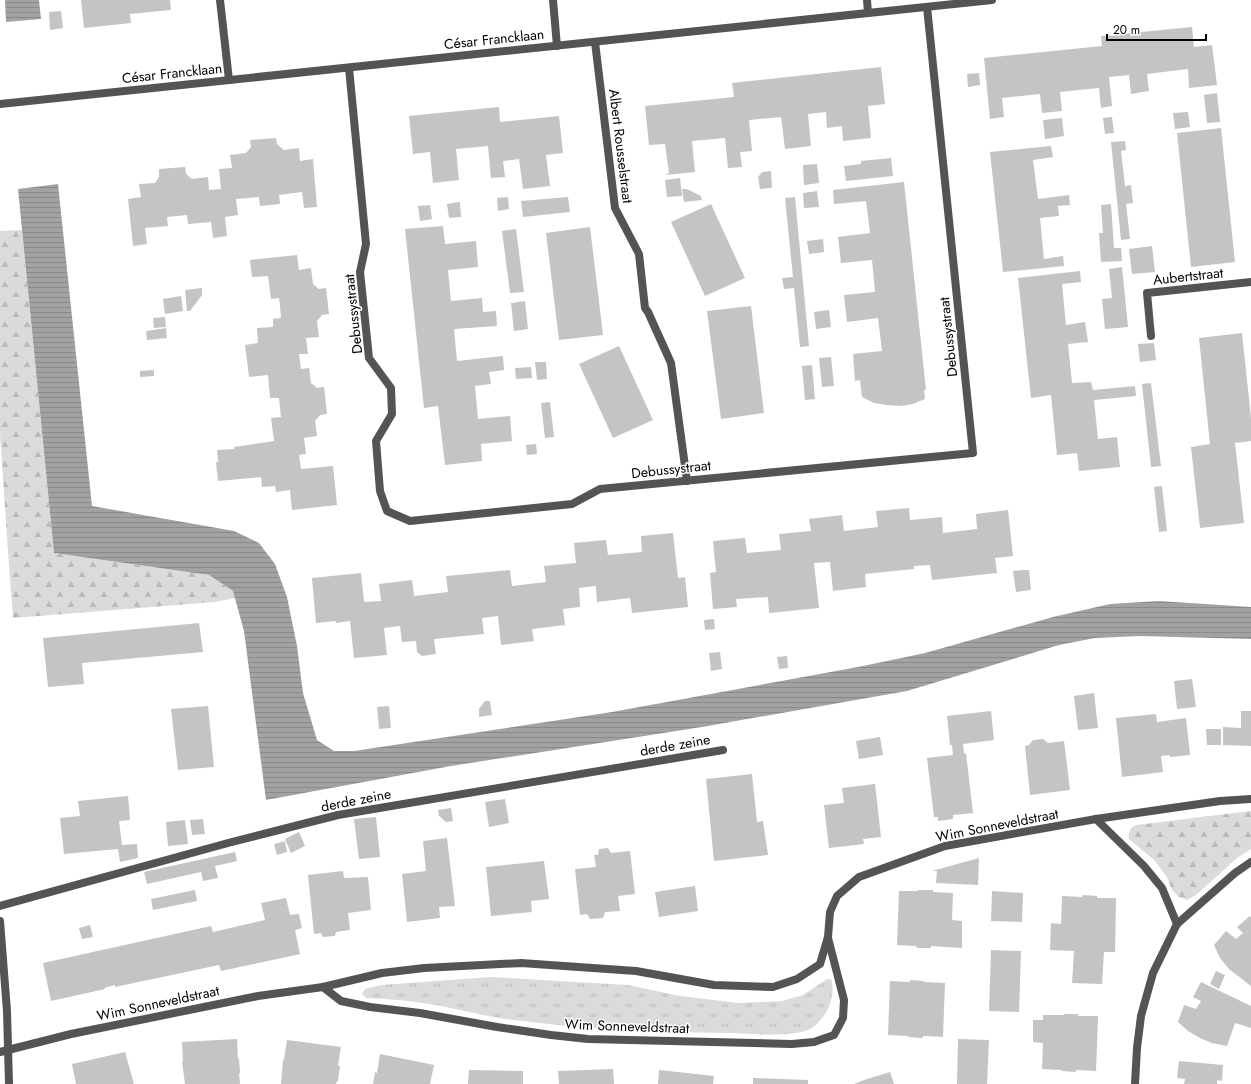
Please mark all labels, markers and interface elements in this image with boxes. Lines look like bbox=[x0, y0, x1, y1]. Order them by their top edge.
scale bar bbox=[1107, 16, 1206, 42]
text: 20 m bbox=[1113, 21, 1140, 39]
street label: César Francklaan bbox=[443, 24, 545, 54]
street label: César Francklaan bbox=[121, 58, 223, 88]
street label: Albert Rousselstraat bbox=[604, 88, 638, 205]
street label: Aubertstraat bbox=[1152, 262, 1225, 290]
street label: Debussystraat bbox=[339, 273, 367, 355]
street label: Debussystraat bbox=[934, 296, 962, 378]
street label: Debussystraat bbox=[630, 455, 712, 483]
street label: derde zeine bbox=[638, 729, 712, 761]
street label: derde zeine bbox=[319, 783, 393, 817]
street label: Wim Sonneveldstraat bbox=[934, 803, 1061, 847]
street label: Wim Sonneveldstraat bbox=[95, 980, 222, 1026]
street label: Wim Sonneveldstraat bbox=[564, 1014, 690, 1038]

